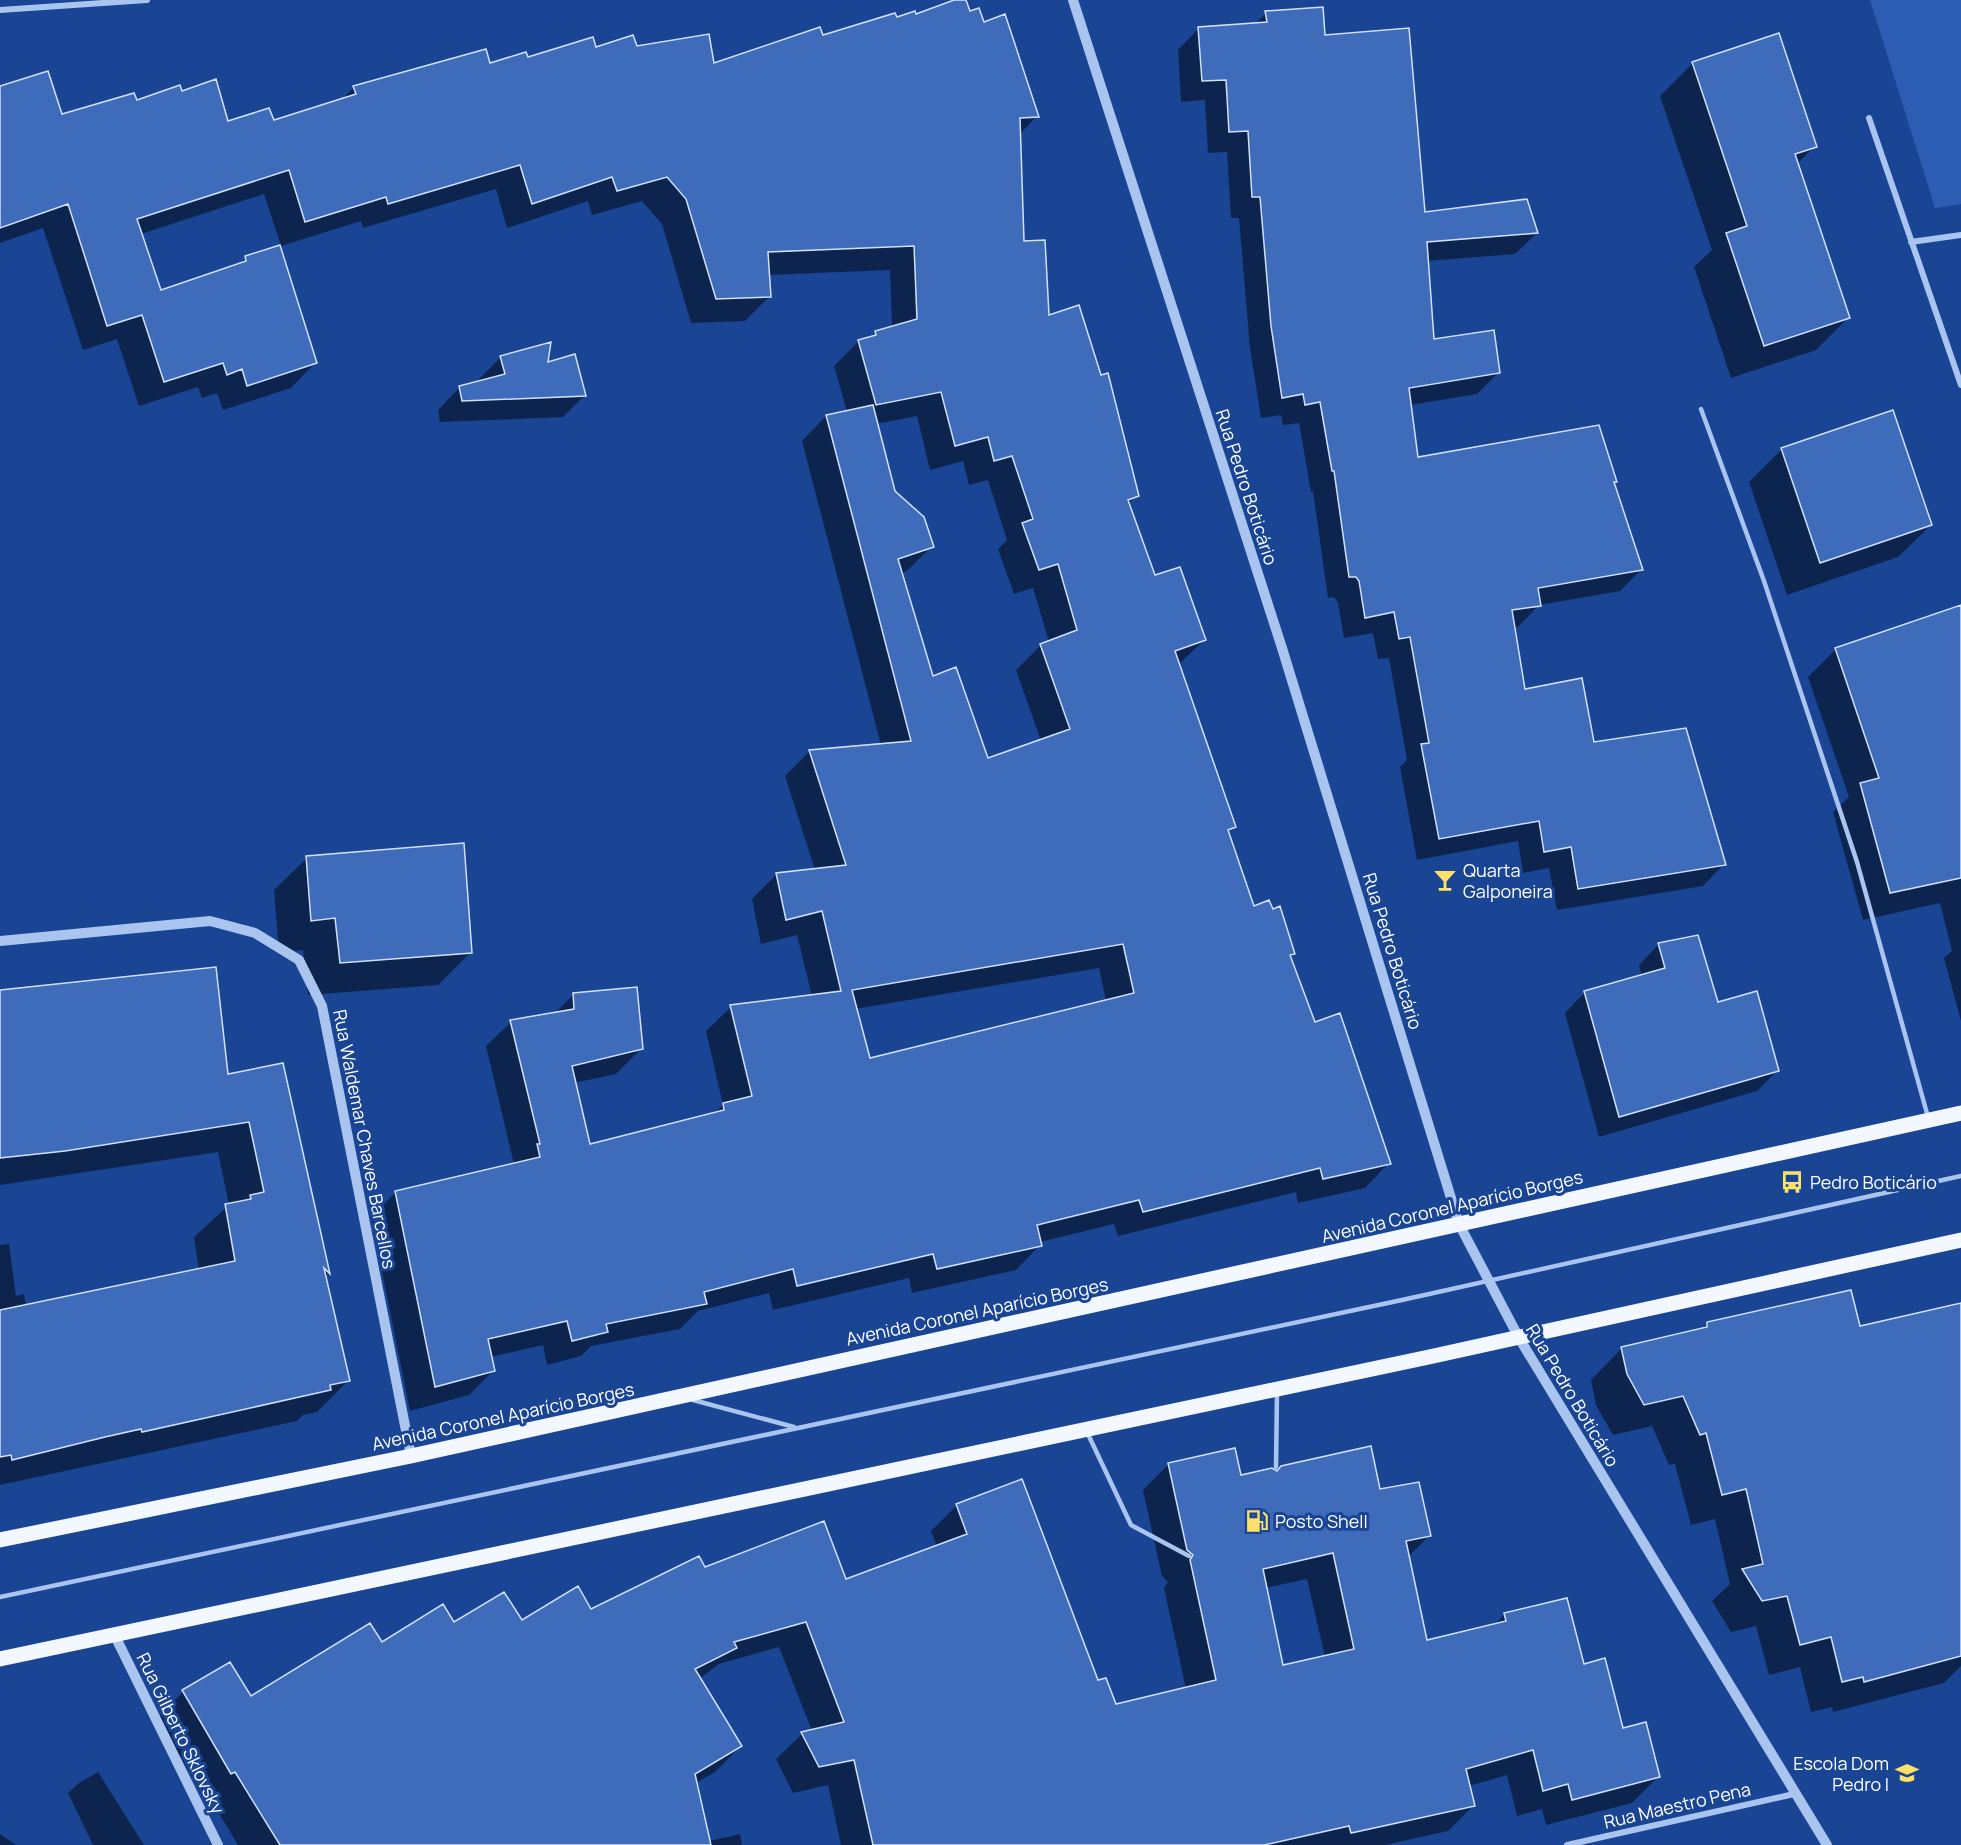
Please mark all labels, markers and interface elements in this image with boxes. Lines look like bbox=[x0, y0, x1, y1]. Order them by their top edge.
street label: Rua Pedro Boticário bbox=[1210, 406, 1284, 568]
place label: Quarta Galponeira bbox=[1463, 858, 1553, 903]
bar icon: Quarta Galponeira bbox=[1432, 867, 1458, 893]
street label: Rua Pedro Boticário bbox=[1358, 870, 1428, 1032]
street label: Rua Waldemar Chaves Barcellos bbox=[328, 1007, 402, 1271]
street label: Avenida Coronel Aparício Borges bbox=[1319, 1164, 1585, 1248]
bus stop icon: Pedro Boticário bbox=[1779, 1169, 1805, 1195]
place label: Pedro Boticário bbox=[1810, 1170, 1937, 1194]
street label: Avenida Coronel Aparício Borges bbox=[844, 1271, 1110, 1351]
street label: Rua Pedro Boticário bbox=[1521, 1319, 1625, 1471]
street label: Avenida Coronel Aparício Borges bbox=[370, 1376, 636, 1456]
fuel station icon: Posto Shell bbox=[1244, 1508, 1270, 1534]
place label: Posto Shell bbox=[1275, 1509, 1368, 1533]
street label: Rua Gilberto Sklovsky bbox=[131, 1648, 231, 1818]
place label: Escola Dom Pedro I bbox=[1793, 1751, 1889, 1796]
school or university icon: Escola Dom Pedro I bbox=[1894, 1760, 1920, 1786]
street label: Rua Maestro Pena bbox=[1601, 1776, 1753, 1834]

